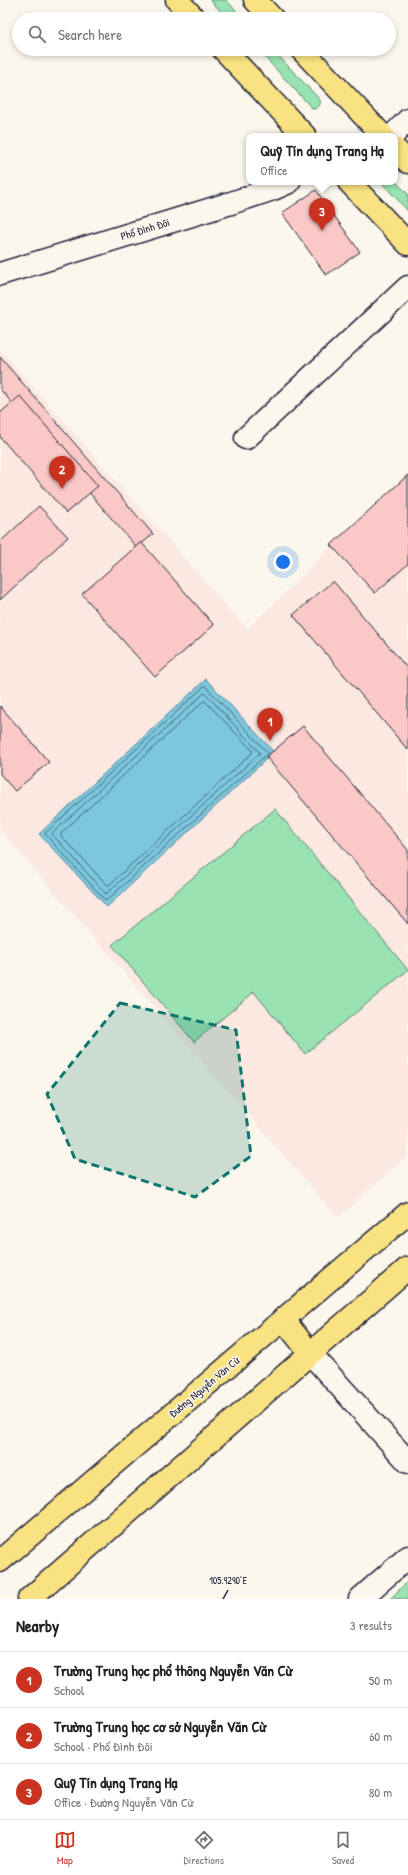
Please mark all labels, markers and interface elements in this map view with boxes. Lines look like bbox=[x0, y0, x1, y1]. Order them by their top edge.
search box bbox=[12, 12, 396, 56]
icon: search bbox=[26, 23, 48, 45]
text: Search here bbox=[58, 24, 122, 45]
popup bbox=[246, 133, 398, 185]
text: Quỹ Tín dụng Trang Hạ bbox=[260, 140, 384, 161]
text: Office bbox=[260, 161, 287, 179]
pin: 3 bbox=[309, 198, 335, 231]
street label: Phố Đình Đôi bbox=[119, 215, 171, 243]
pin: 2 bbox=[49, 456, 75, 489]
your location bbox=[273, 552, 293, 572]
pin: 1 bbox=[257, 708, 283, 741]
street label: Đường Nguyễn Văn Cừ bbox=[166, 1353, 243, 1420]
text: 105.9290°E bbox=[209, 1574, 247, 1587]
text: Nearby bbox=[16, 1614, 59, 1637]
text: 3 results bbox=[350, 1616, 392, 1634]
text: Trường Trung học phổ thông Nguyễn Văn Cừ bbox=[54, 1660, 292, 1681]
text: 1 bbox=[27, 1671, 31, 1689]
text: 50 m bbox=[369, 1671, 392, 1689]
text: School bbox=[54, 1681, 84, 1699]
text: Trường Trung học cơ sở Nguyễn Văn Cừ bbox=[54, 1716, 266, 1737]
text: 2 bbox=[26, 1727, 32, 1745]
text: 60 m bbox=[369, 1727, 392, 1745]
text: School · Phố Đình Đôi bbox=[54, 1737, 153, 1755]
text: Quỹ Tín dụng Trang Hạ bbox=[54, 1772, 177, 1793]
text: 3 bbox=[26, 1783, 32, 1801]
text: 80 m bbox=[369, 1783, 392, 1801]
text: Office · Đường Nguyễn Văn Cừ bbox=[54, 1793, 193, 1811]
tab: Map bbox=[54, 1829, 76, 1867]
tab: Directions bbox=[184, 1829, 224, 1867]
tab: Saved bbox=[332, 1829, 354, 1867]

